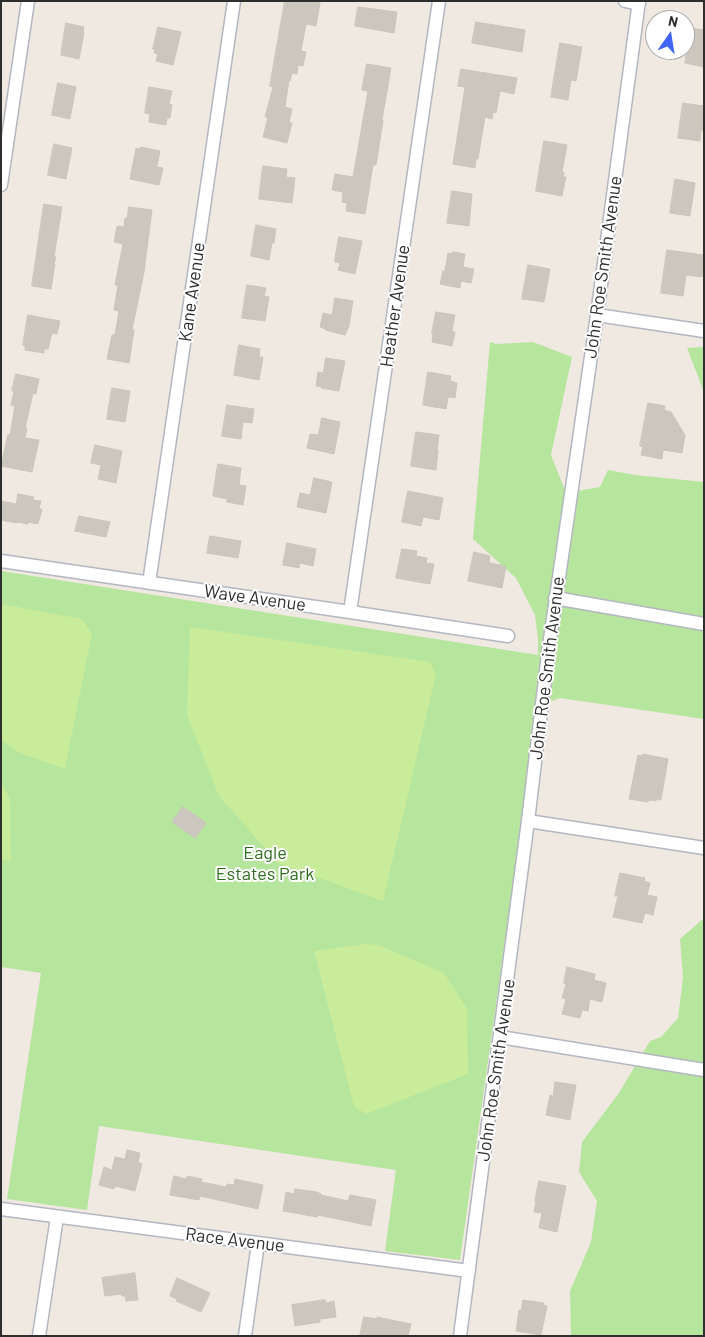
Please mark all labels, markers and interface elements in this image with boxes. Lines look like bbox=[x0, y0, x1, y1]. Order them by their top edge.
north arrow bbox=[645, 10, 695, 60]
text: N bbox=[667, 12, 680, 30]
street label: John Roe Smith Avenue bbox=[579, 174, 627, 360]
street label: Kane Avenue bbox=[174, 241, 210, 343]
street label: Heather Avenue bbox=[376, 243, 414, 369]
street label: John Roe Smith Avenue bbox=[525, 575, 569, 761]
street label: Wave Avenue bbox=[203, 580, 307, 616]
park label: Eagle Estates Park bbox=[216, 842, 314, 884]
street label: John Roe Smith Avenue bbox=[472, 977, 520, 1163]
street label: Race Avenue bbox=[184, 1223, 286, 1257]

